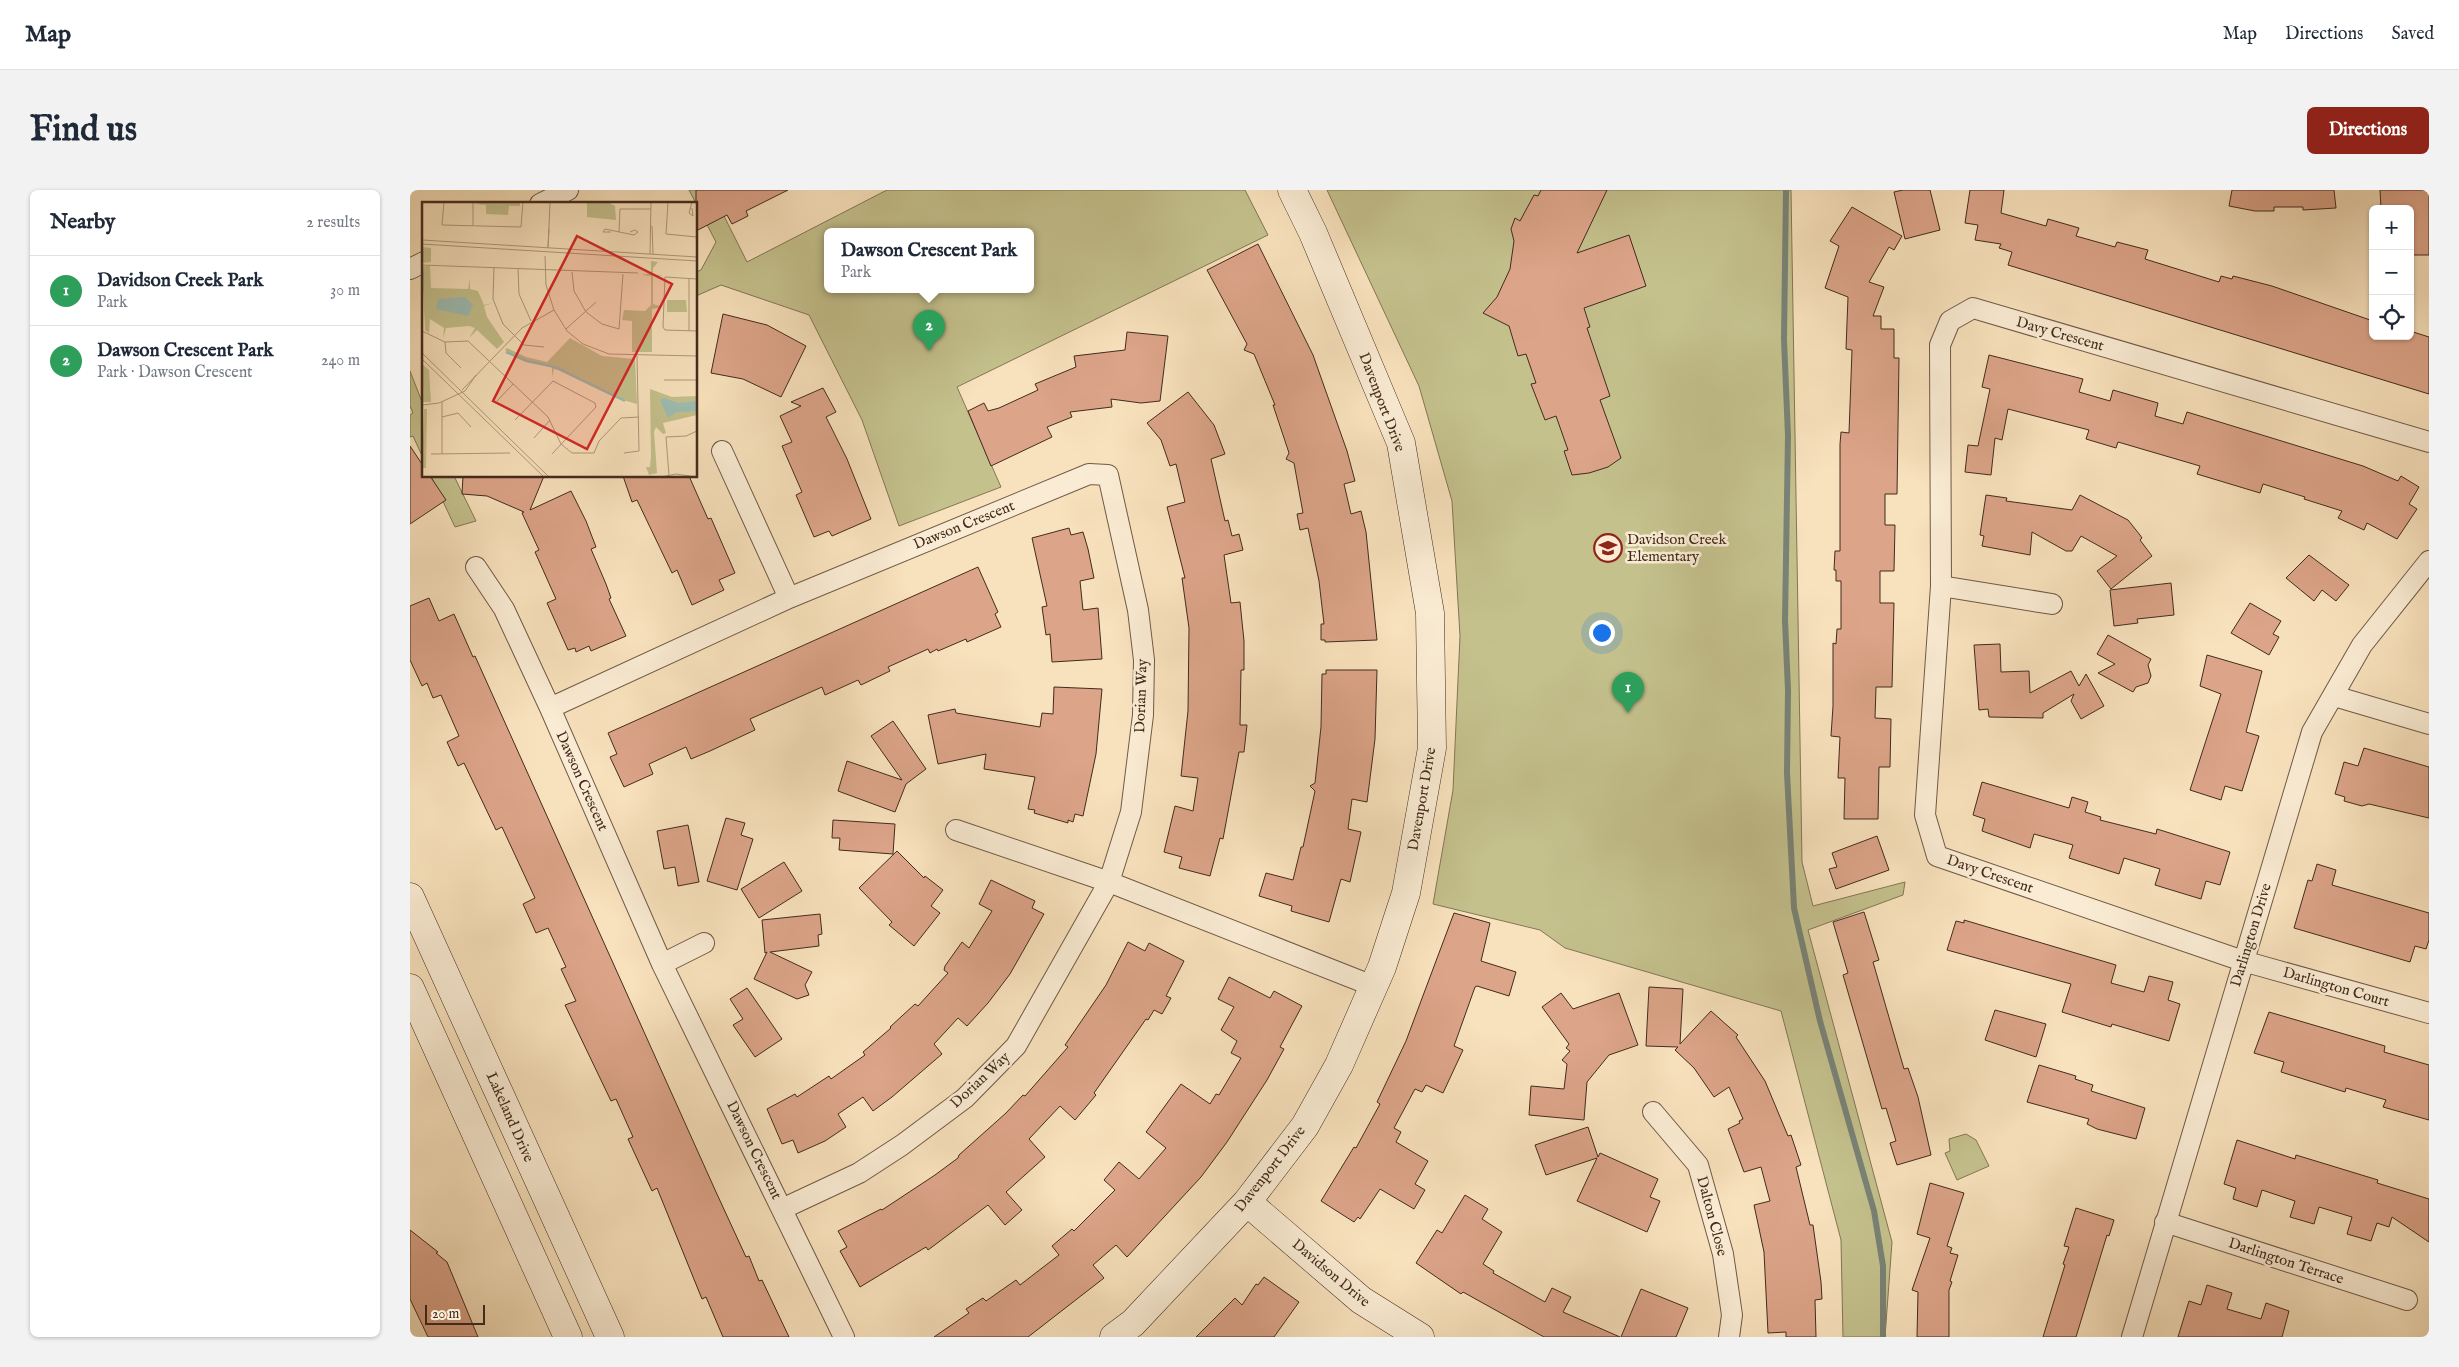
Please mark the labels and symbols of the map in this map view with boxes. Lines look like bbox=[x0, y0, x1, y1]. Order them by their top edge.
inset map bbox=[422, 202, 698, 478]
pin: 2 bbox=[913, 310, 945, 351]
street label: Davy Crescent bbox=[2014, 312, 2106, 356]
street label: Davenport Drive bbox=[1354, 350, 1410, 454]
street label: Dawson Crescent bbox=[911, 496, 1017, 554]
place label: Davidson Creek Elementary bbox=[1627, 530, 1727, 566]
school or university icon: Davidson Creek Elementary bbox=[1593, 533, 1623, 563]
your location bbox=[1589, 620, 1615, 646]
street label: Dorian Way bbox=[1130, 658, 1152, 734]
pin: 1 bbox=[1612, 672, 1644, 713]
street label: Dawson Crescent bbox=[551, 728, 613, 834]
street label: Davenport Drive bbox=[1404, 746, 1440, 852]
street label: Davy Crescent bbox=[1944, 850, 2036, 898]
street label: Darlington Drive bbox=[2226, 881, 2276, 989]
street label: Darlington Court bbox=[2281, 963, 2391, 1011]
street label: Dorian Way bbox=[946, 1047, 1014, 1112]
street label: Lakeland Drive bbox=[482, 1069, 538, 1165]
street label: Dawson Crescent bbox=[722, 1098, 786, 1202]
street label: Davenport Drive bbox=[1230, 1122, 1310, 1216]
street label: Dalton Close bbox=[1692, 1174, 1732, 1258]
street label: Darlington Terrace bbox=[2226, 1233, 2346, 1289]
street label: Davidson Drive bbox=[1288, 1235, 1374, 1311]
scale bar bbox=[425, 1302, 485, 1325]

